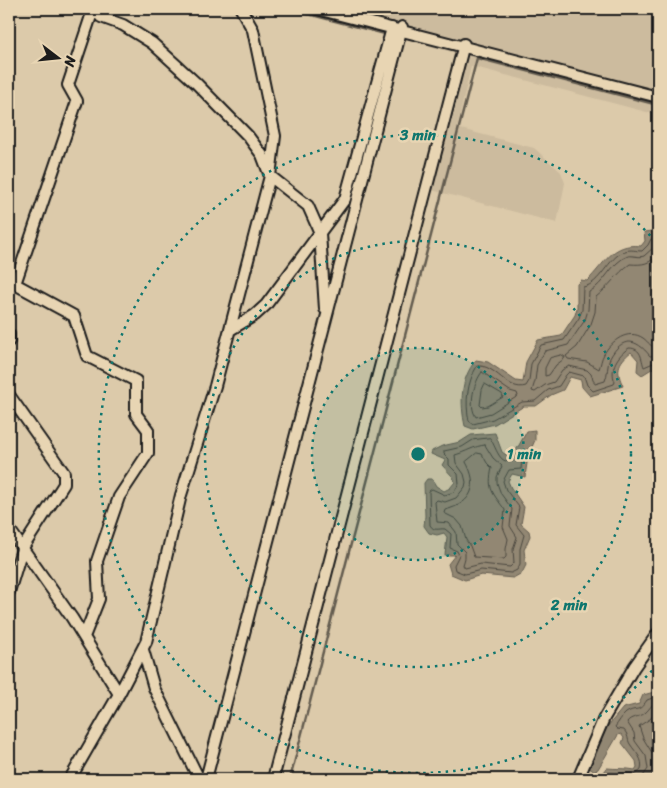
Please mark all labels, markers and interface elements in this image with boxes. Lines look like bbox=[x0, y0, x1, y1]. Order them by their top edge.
north arrow bbox=[32, 32, 82, 82]
text: N bbox=[57, 52, 84, 70]
text: 3 min bbox=[399, 122, 437, 148]
text: 1 min bbox=[507, 441, 542, 467]
centre of rings bbox=[409, 445, 427, 463]
text: 2 min bbox=[550, 592, 588, 618]

